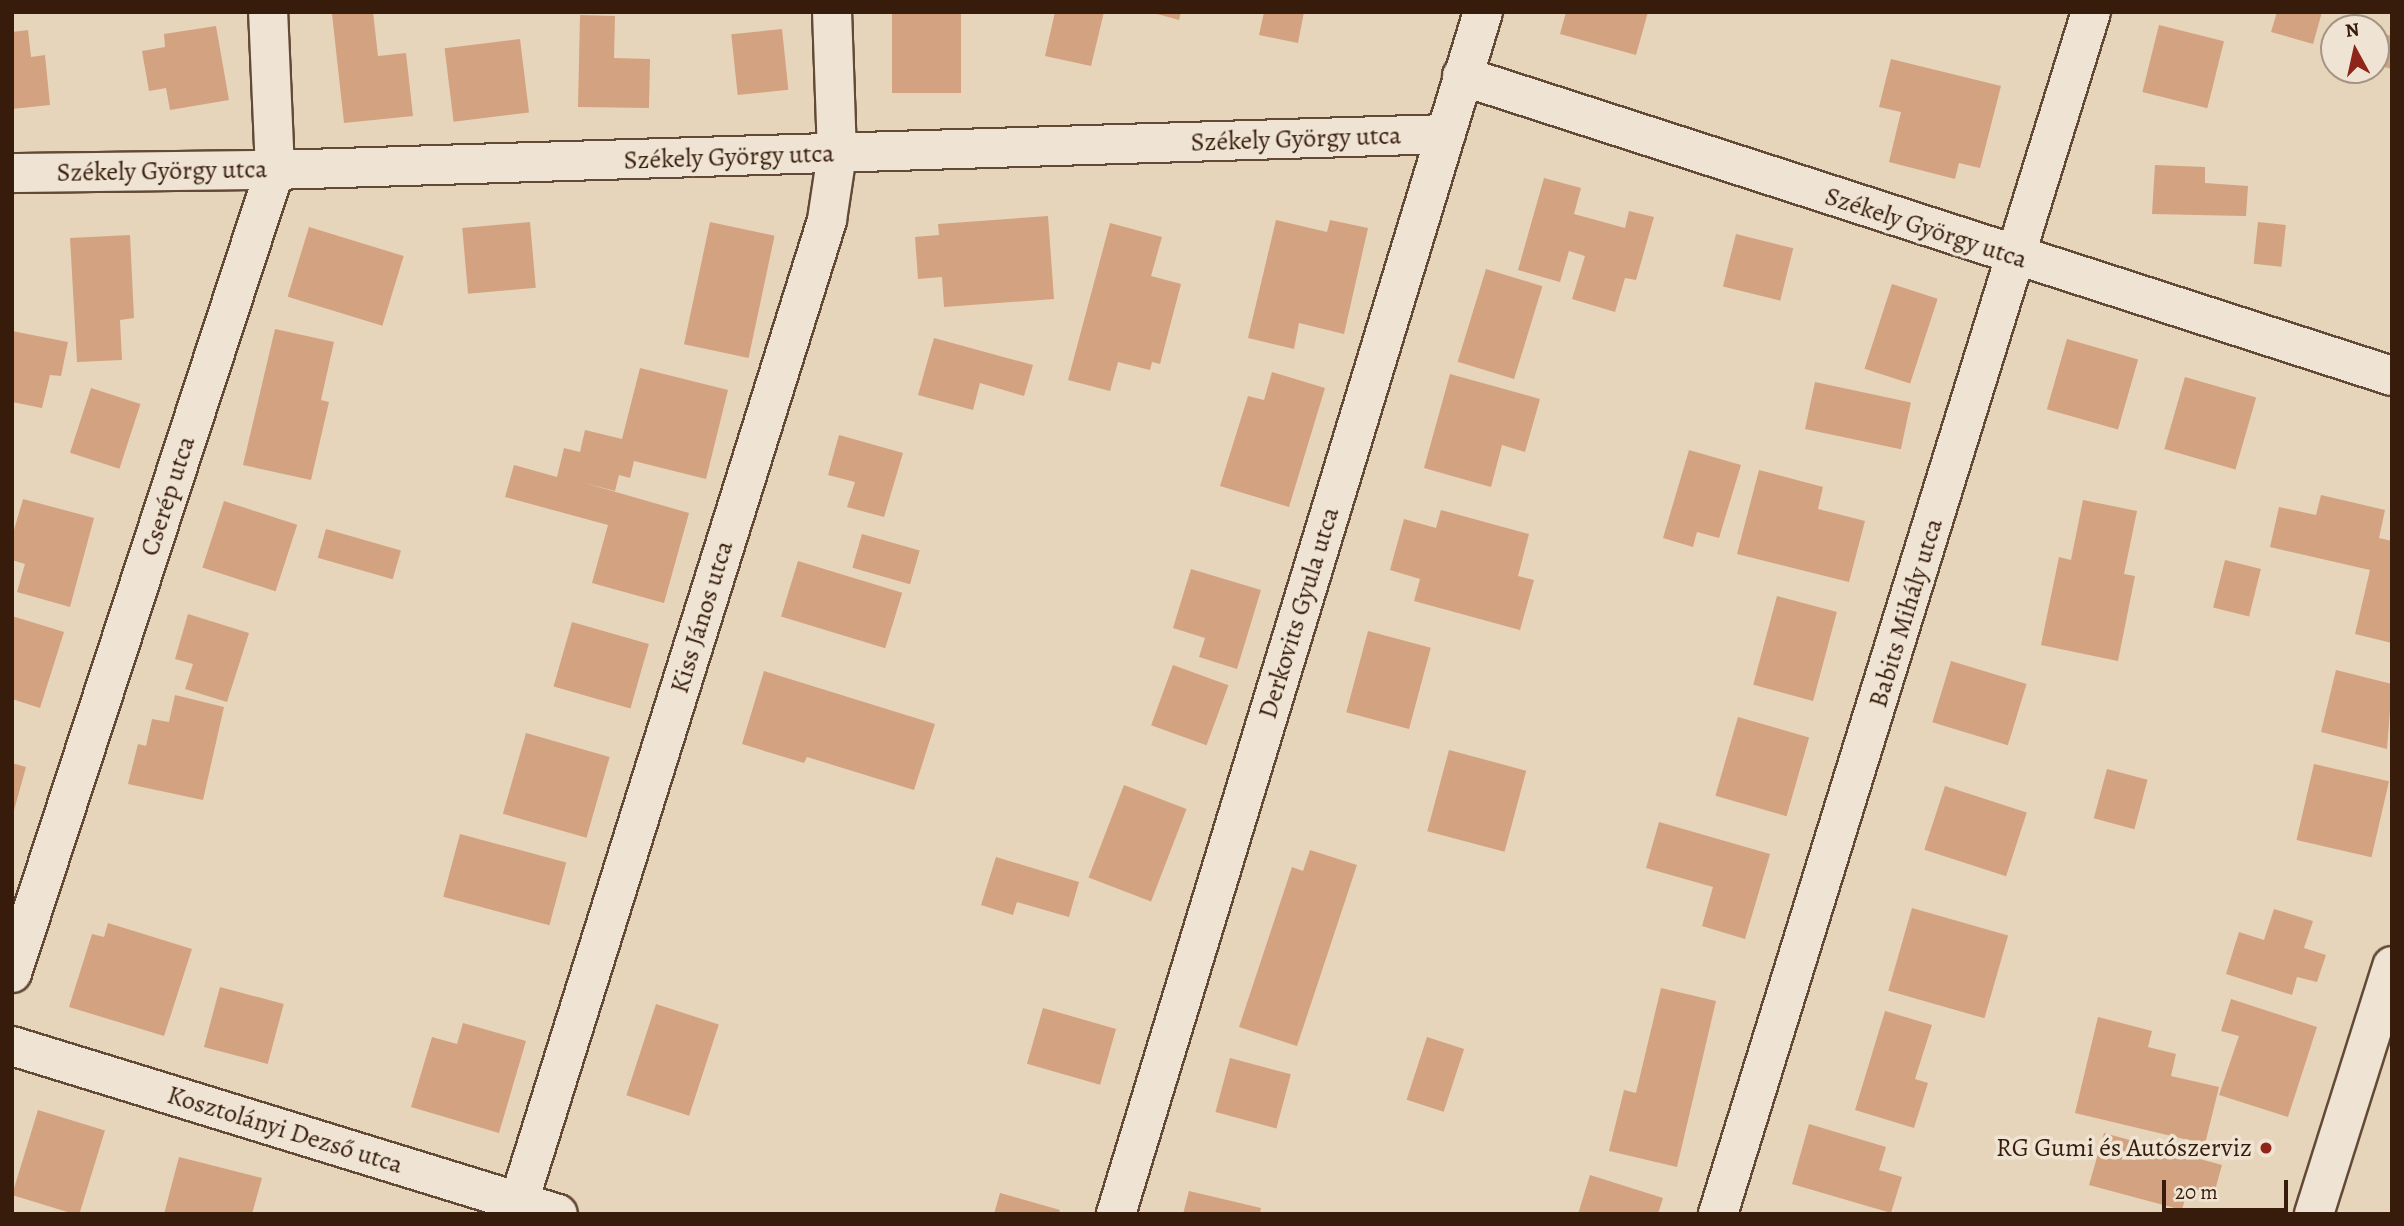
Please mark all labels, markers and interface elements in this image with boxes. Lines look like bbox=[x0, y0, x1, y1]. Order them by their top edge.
north arrow bbox=[2320, 14, 2390, 84]
text: N bbox=[2344, 16, 2361, 44]
street label: Székely György utca bbox=[1190, 120, 1402, 158]
street label: Székely György utca bbox=[623, 138, 835, 176]
street label: Székely György utca bbox=[56, 154, 268, 188]
street label: Székely György utca bbox=[1821, 181, 2031, 275]
street label: Cserép utca bbox=[134, 432, 202, 560]
street label: Derkovits Gyula utca bbox=[1252, 503, 1346, 723]
street label: Babits Mihály utca bbox=[1862, 515, 1950, 711]
street label: Kiss János utca bbox=[664, 537, 740, 697]
street label: Kosztolányi Dezső utca bbox=[163, 1079, 407, 1181]
place label: RG Gumi és Autószerviz bbox=[1996, 1132, 2252, 1164]
marker: RG Gumi és Autószerviz bbox=[2258, 1140, 2274, 1156]
scale bar bbox=[2166, 1166, 2292, 1210]
text: 20 m bbox=[2175, 1178, 2218, 1206]

